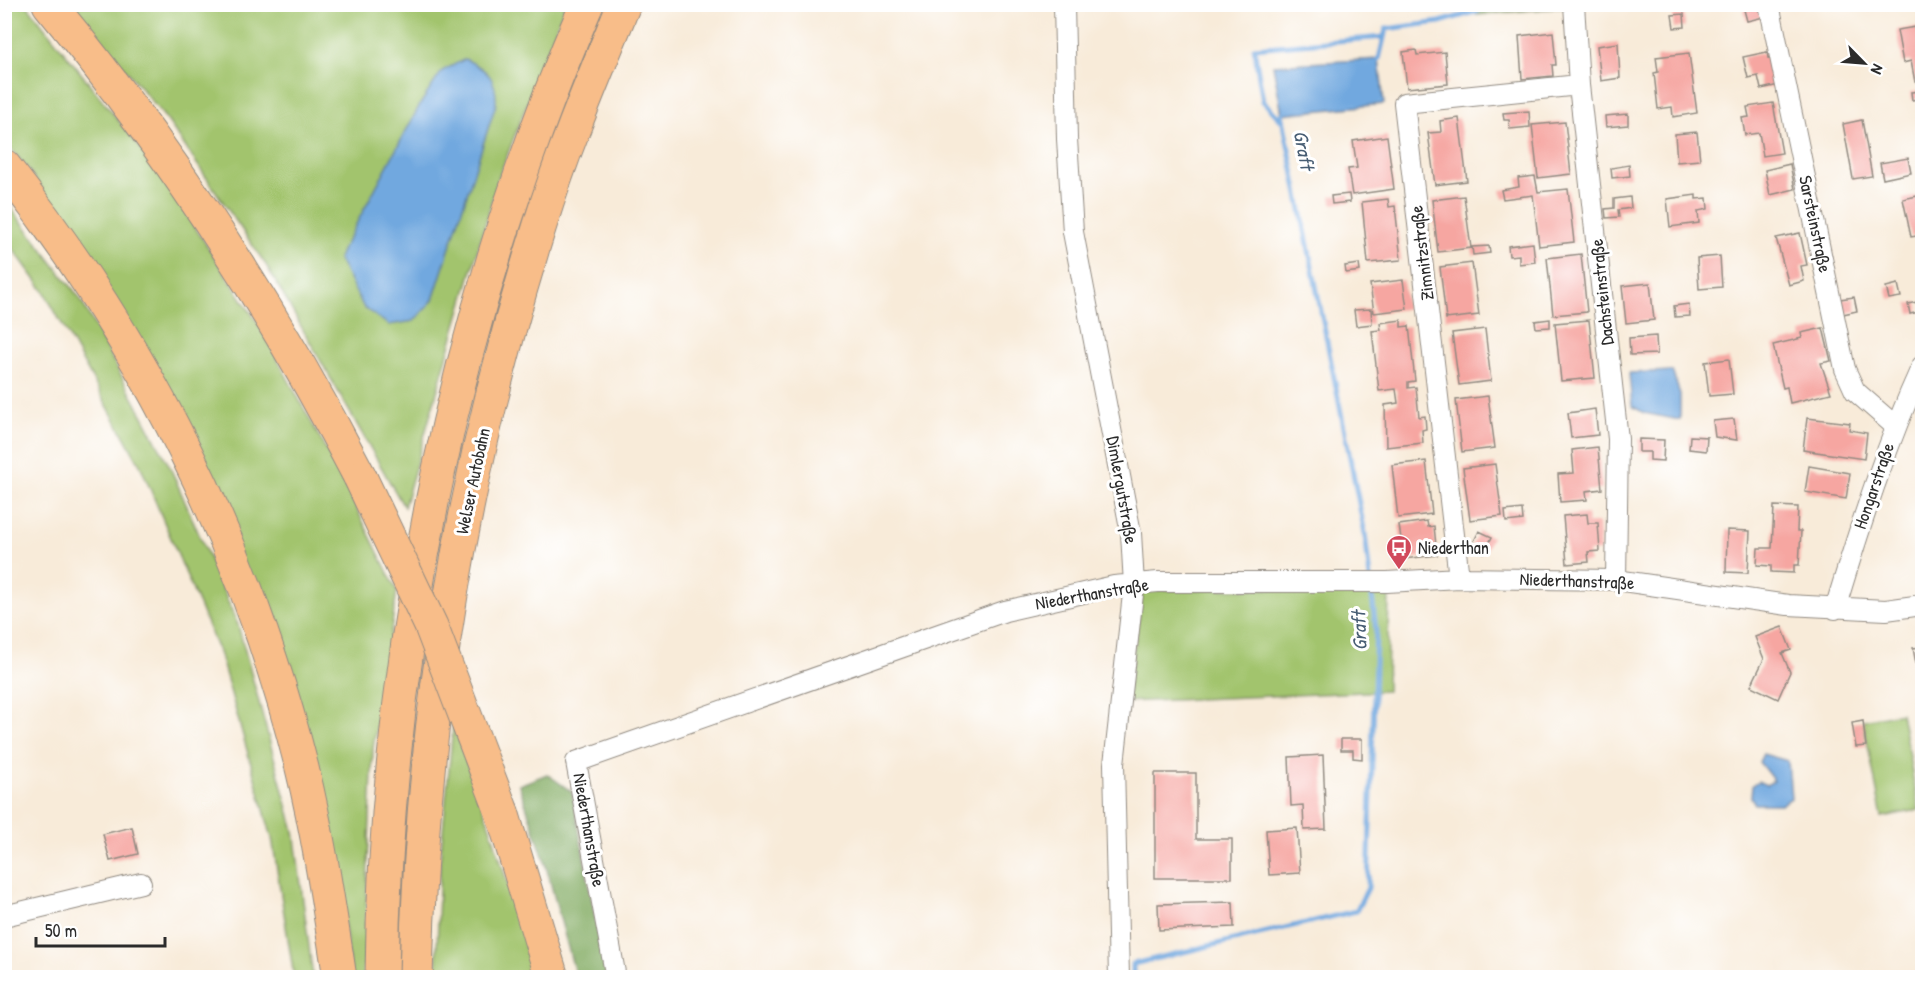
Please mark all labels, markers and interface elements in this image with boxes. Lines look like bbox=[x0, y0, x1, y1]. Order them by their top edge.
north arrow bbox=[1834, 33, 1894, 93]
text: N bbox=[1866, 61, 1889, 78]
water label: Graft bbox=[1287, 128, 1322, 175]
street label: Sarsteinstraße bbox=[1793, 173, 1838, 275]
street label: Zimnitzstraße bbox=[1403, 204, 1440, 302]
street label: Dachsteinstraße bbox=[1584, 238, 1619, 346]
street label: Welser Autobahn bbox=[449, 426, 496, 536]
street label: Dimlergutstraße bbox=[1101, 434, 1144, 546]
street label: Hongarstraße bbox=[1847, 439, 1900, 532]
bus stop icon: Niederthan bbox=[1384, 533, 1414, 571]
place label: Niederthan bbox=[1418, 535, 1489, 560]
street label: Niederthanstraße bbox=[1519, 566, 1635, 595]
street label: Niederthanstraße bbox=[1033, 571, 1151, 616]
water label: Graft bbox=[1344, 608, 1373, 651]
street label: Niederthanstraße bbox=[567, 771, 612, 889]
scale bar bbox=[36, 910, 165, 948]
text: 50 m bbox=[45, 918, 77, 943]

